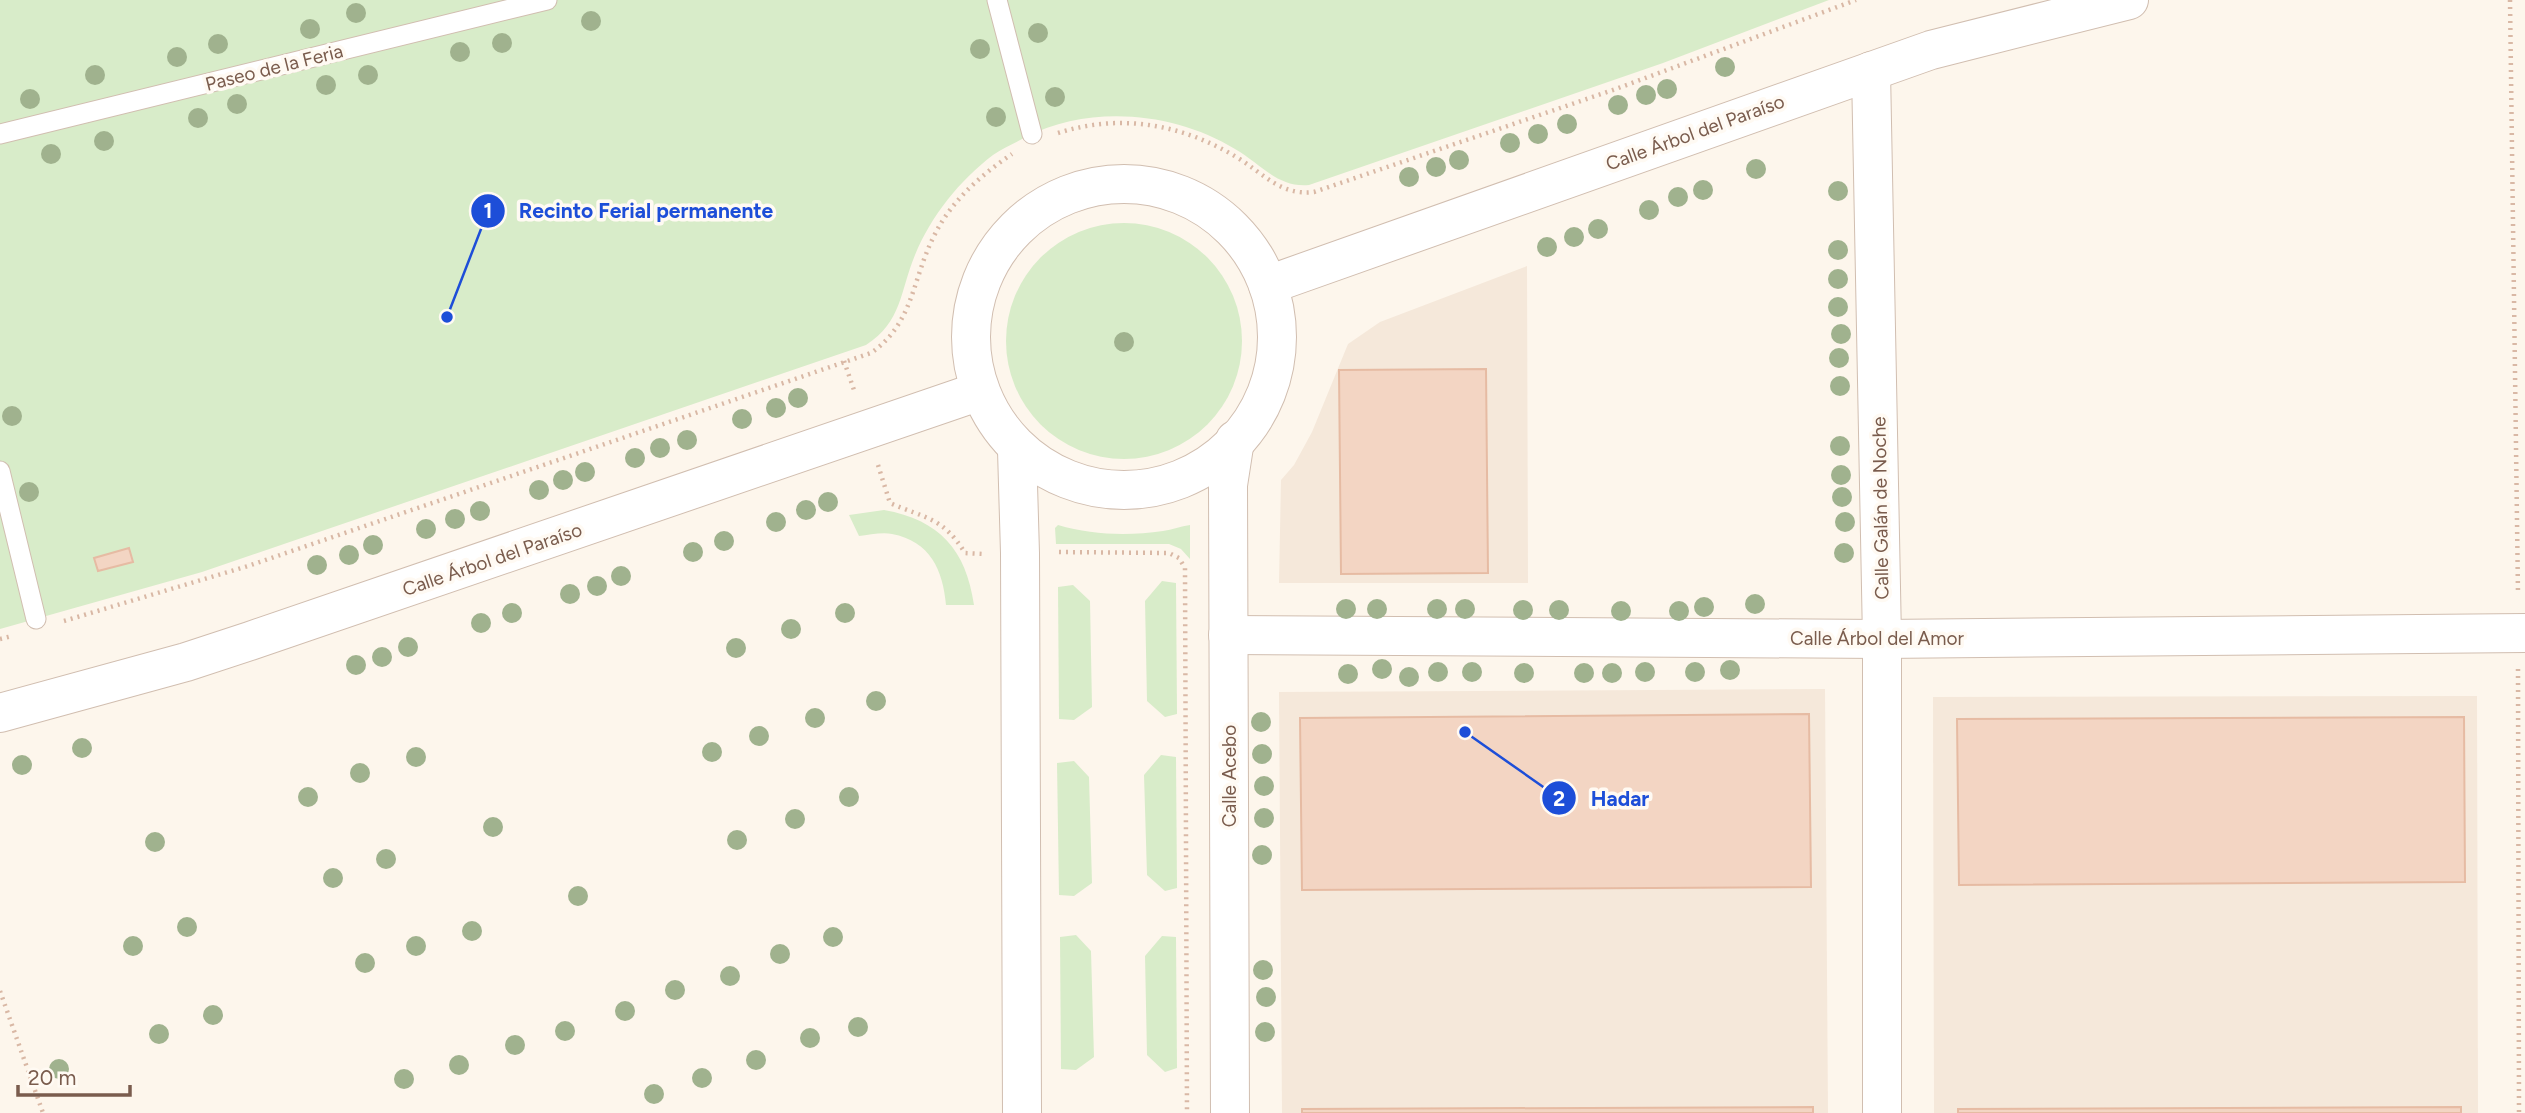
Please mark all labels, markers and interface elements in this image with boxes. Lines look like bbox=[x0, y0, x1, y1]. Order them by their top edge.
street label: Paseo de la Feria bbox=[203, 39, 345, 96]
street label: Calle Árbol del Paraíso bbox=[1603, 89, 1788, 175]
callout: Recinto Ferial permanente bbox=[470, 190, 788, 232]
text: 1 bbox=[484, 198, 492, 223]
text: Recinto Ferial permanente bbox=[519, 198, 774, 223]
street label: Calle Galán de Noche bbox=[1867, 416, 1894, 600]
street label: Calle Árbol del Paraíso bbox=[399, 518, 585, 601]
street label: Calle Árbol del Amor bbox=[1790, 627, 1965, 650]
street label: Calle Acebo bbox=[1218, 725, 1241, 827]
callout: Hadar bbox=[1542, 777, 1663, 819]
text: 2 bbox=[1553, 786, 1565, 811]
text: Hadar bbox=[1591, 786, 1649, 811]
scale bar bbox=[18, 1054, 130, 1098]
text: 20 m bbox=[28, 1065, 76, 1090]

